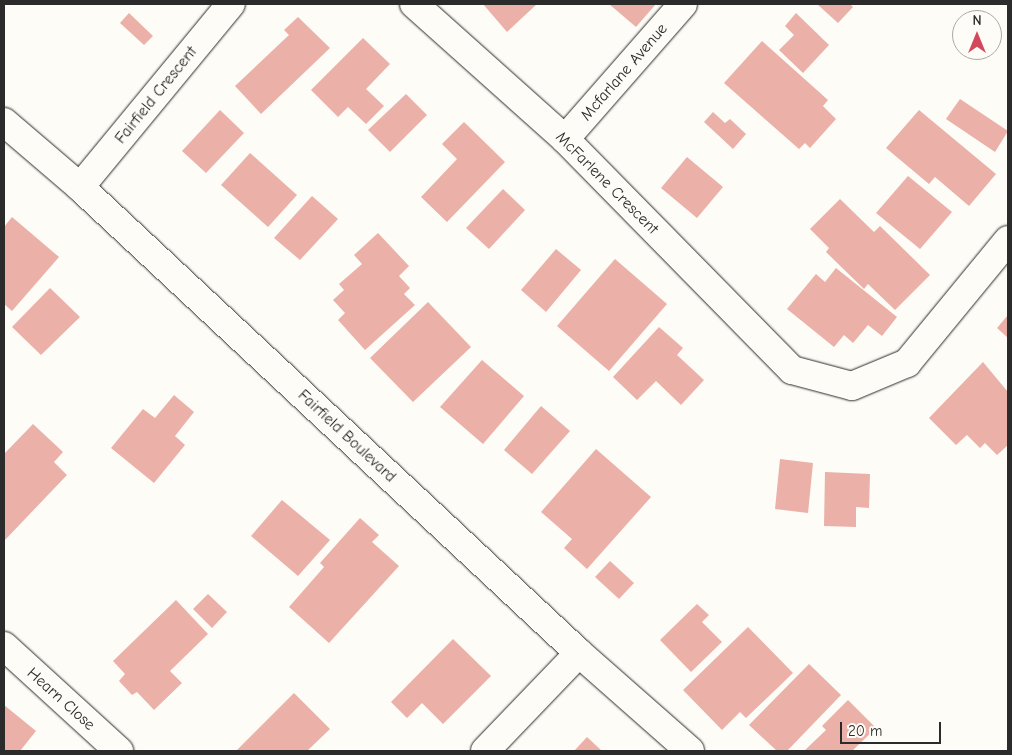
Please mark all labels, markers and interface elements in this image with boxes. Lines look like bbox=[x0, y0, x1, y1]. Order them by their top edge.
north arrow bbox=[952, 10, 1002, 60]
text: N bbox=[972, 12, 982, 29]
street label: Mcfarlane Avenue bbox=[577, 19, 671, 125]
street label: Fairfield Crescent bbox=[111, 42, 201, 148]
street label: McFarlene Crescent bbox=[552, 128, 662, 238]
street label: Fairfield Boulevard bbox=[294, 386, 400, 486]
street label: Hearn Close bbox=[23, 664, 99, 734]
scale bar bbox=[842, 712, 943, 744]
text: 20 m bbox=[848, 722, 882, 740]

